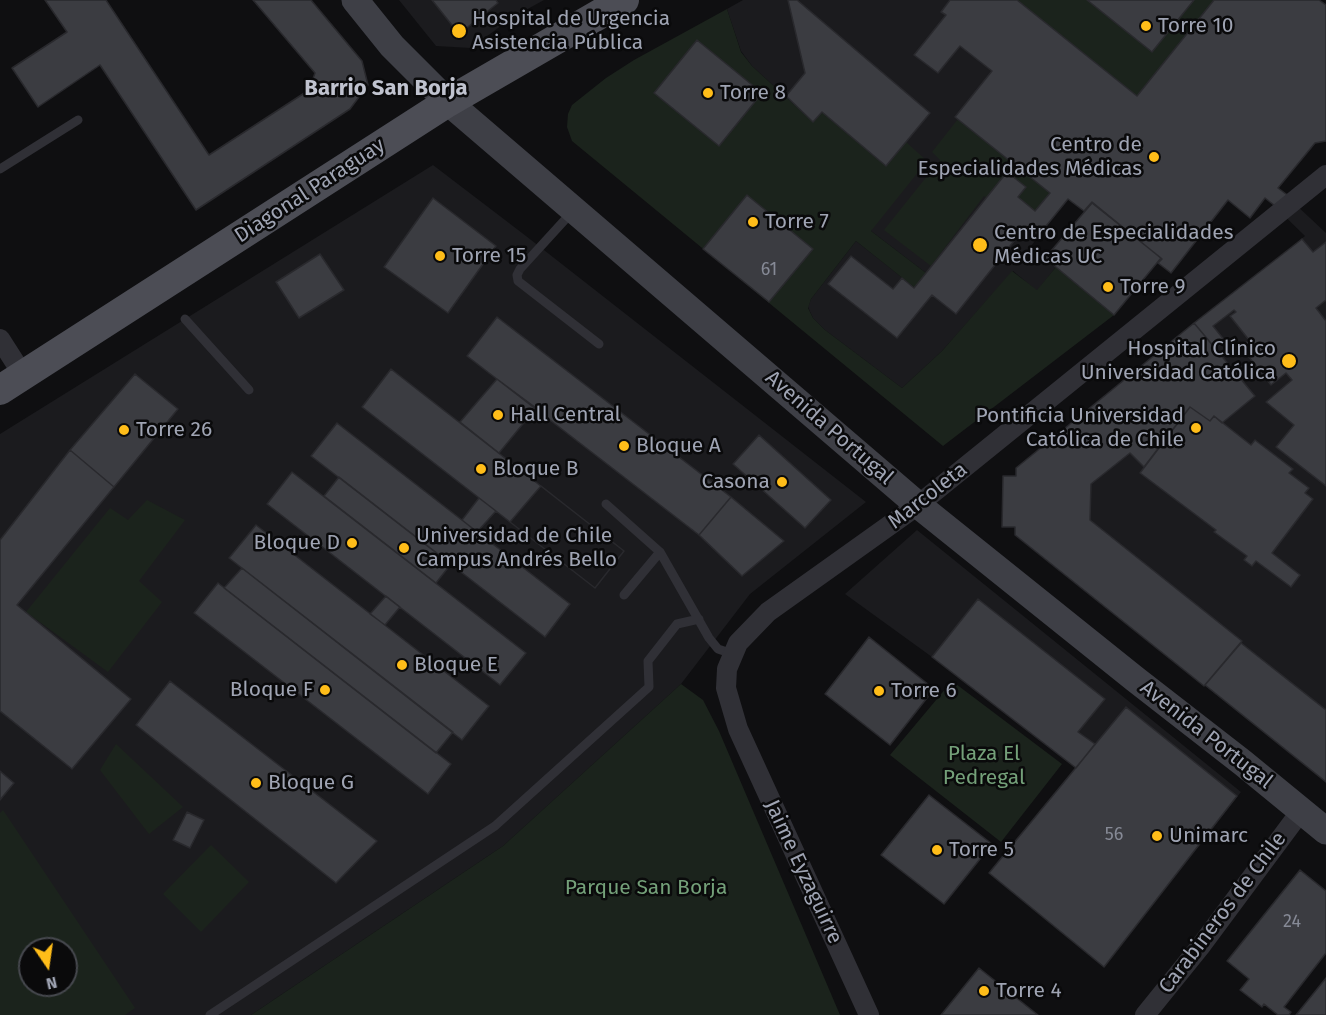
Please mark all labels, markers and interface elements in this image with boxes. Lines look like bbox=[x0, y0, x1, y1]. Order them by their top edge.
place label: Hospital de Urgencia Asistencia Pública bbox=[472, 6, 670, 56]
place label: Torre 10 bbox=[1158, 13, 1233, 39]
marker: Torre 10 bbox=[1139, 19, 1153, 33]
marker: Hospital de Urgencia Asistencia Pública bbox=[450, 22, 468, 40]
district label: Barrio San Borja bbox=[304, 76, 468, 102]
place label: Torre 8 bbox=[720, 80, 786, 106]
marker: Torre 8 bbox=[701, 86, 715, 100]
place label: Centro de Especialidades Médicas bbox=[917, 132, 1142, 182]
street label: Diagonal Paraguay bbox=[230, 133, 390, 249]
marker: Centro de Especialidades Médicas bbox=[1147, 150, 1161, 164]
place label: Torre 7 bbox=[765, 209, 829, 235]
marker: Torre 7 bbox=[746, 215, 760, 229]
place label: Centro de Especialidades Médicas UC bbox=[994, 220, 1233, 270]
marker: Centro de Especialidades Médicas UC bbox=[971, 236, 989, 254]
place label: Torre 15 bbox=[452, 243, 526, 269]
marker: Torre 15 bbox=[433, 249, 447, 263]
house number: 61 bbox=[761, 259, 777, 281]
place label: Torre 9 bbox=[1120, 274, 1186, 300]
marker: Torre 9 bbox=[1101, 280, 1115, 294]
place label: Hospital Clínico Universidad Católica bbox=[1081, 336, 1276, 386]
marker: Hospital Clínico Universidad Católica bbox=[1280, 352, 1298, 370]
street label: Avenida Portugal bbox=[760, 366, 898, 490]
place label: Hall Central bbox=[510, 402, 621, 428]
place label: Pontificia Universidad Católica de Chile bbox=[975, 403, 1184, 453]
marker: Hall Central bbox=[491, 408, 505, 422]
place label: Torre 26 bbox=[136, 417, 212, 443]
marker: Pontificia Universidad Católica de Chile bbox=[1189, 421, 1203, 435]
marker: Torre 26 bbox=[117, 423, 131, 437]
place label: Bloque A bbox=[636, 433, 721, 459]
marker: Bloque A bbox=[617, 439, 631, 453]
place label: Bloque B bbox=[493, 456, 579, 482]
street label: Marcoleta bbox=[883, 457, 973, 535]
marker: Bloque B bbox=[474, 462, 488, 476]
place label: Casona bbox=[701, 469, 770, 495]
marker: Casona bbox=[775, 475, 789, 489]
place label: Universidad de Chile Campus Andrés Bello bbox=[416, 523, 617, 573]
place label: Bloque D bbox=[254, 530, 340, 556]
marker: Bloque D bbox=[345, 536, 359, 550]
marker: Universidad de Chile Campus Andrés Bello bbox=[397, 541, 411, 555]
place label: Bloque E bbox=[414, 652, 498, 678]
marker: Bloque E bbox=[395, 658, 409, 672]
street label: Avenida Portugal bbox=[1135, 675, 1277, 795]
place label: Bloque F bbox=[230, 677, 313, 703]
place label: Torre 6 bbox=[891, 678, 957, 704]
marker: Bloque F bbox=[318, 683, 332, 697]
marker: Torre 6 bbox=[872, 684, 886, 698]
park label: Plaza El Pedregal bbox=[943, 741, 1025, 791]
place label: Bloque G bbox=[268, 770, 354, 796]
marker: Bloque G bbox=[249, 776, 263, 790]
street label: Jaime Eyzaguirre bbox=[759, 796, 847, 948]
place label: Unimarc bbox=[1169, 823, 1248, 849]
house number: 56 bbox=[1105, 824, 1123, 846]
street label: Carabineros de Chile bbox=[1154, 827, 1292, 999]
marker: Unimarc bbox=[1150, 829, 1164, 843]
place label: Torre 5 bbox=[949, 837, 1014, 863]
marker: Torre 5 bbox=[930, 843, 944, 857]
park label: Parque San Borja bbox=[565, 875, 727, 901]
house number: 24 bbox=[1283, 911, 1301, 933]
north arrow bbox=[18, 937, 78, 997]
text: N bbox=[44, 973, 59, 994]
place label: Torre 4 bbox=[996, 978, 1062, 1004]
marker: Torre 4 bbox=[977, 984, 991, 998]

